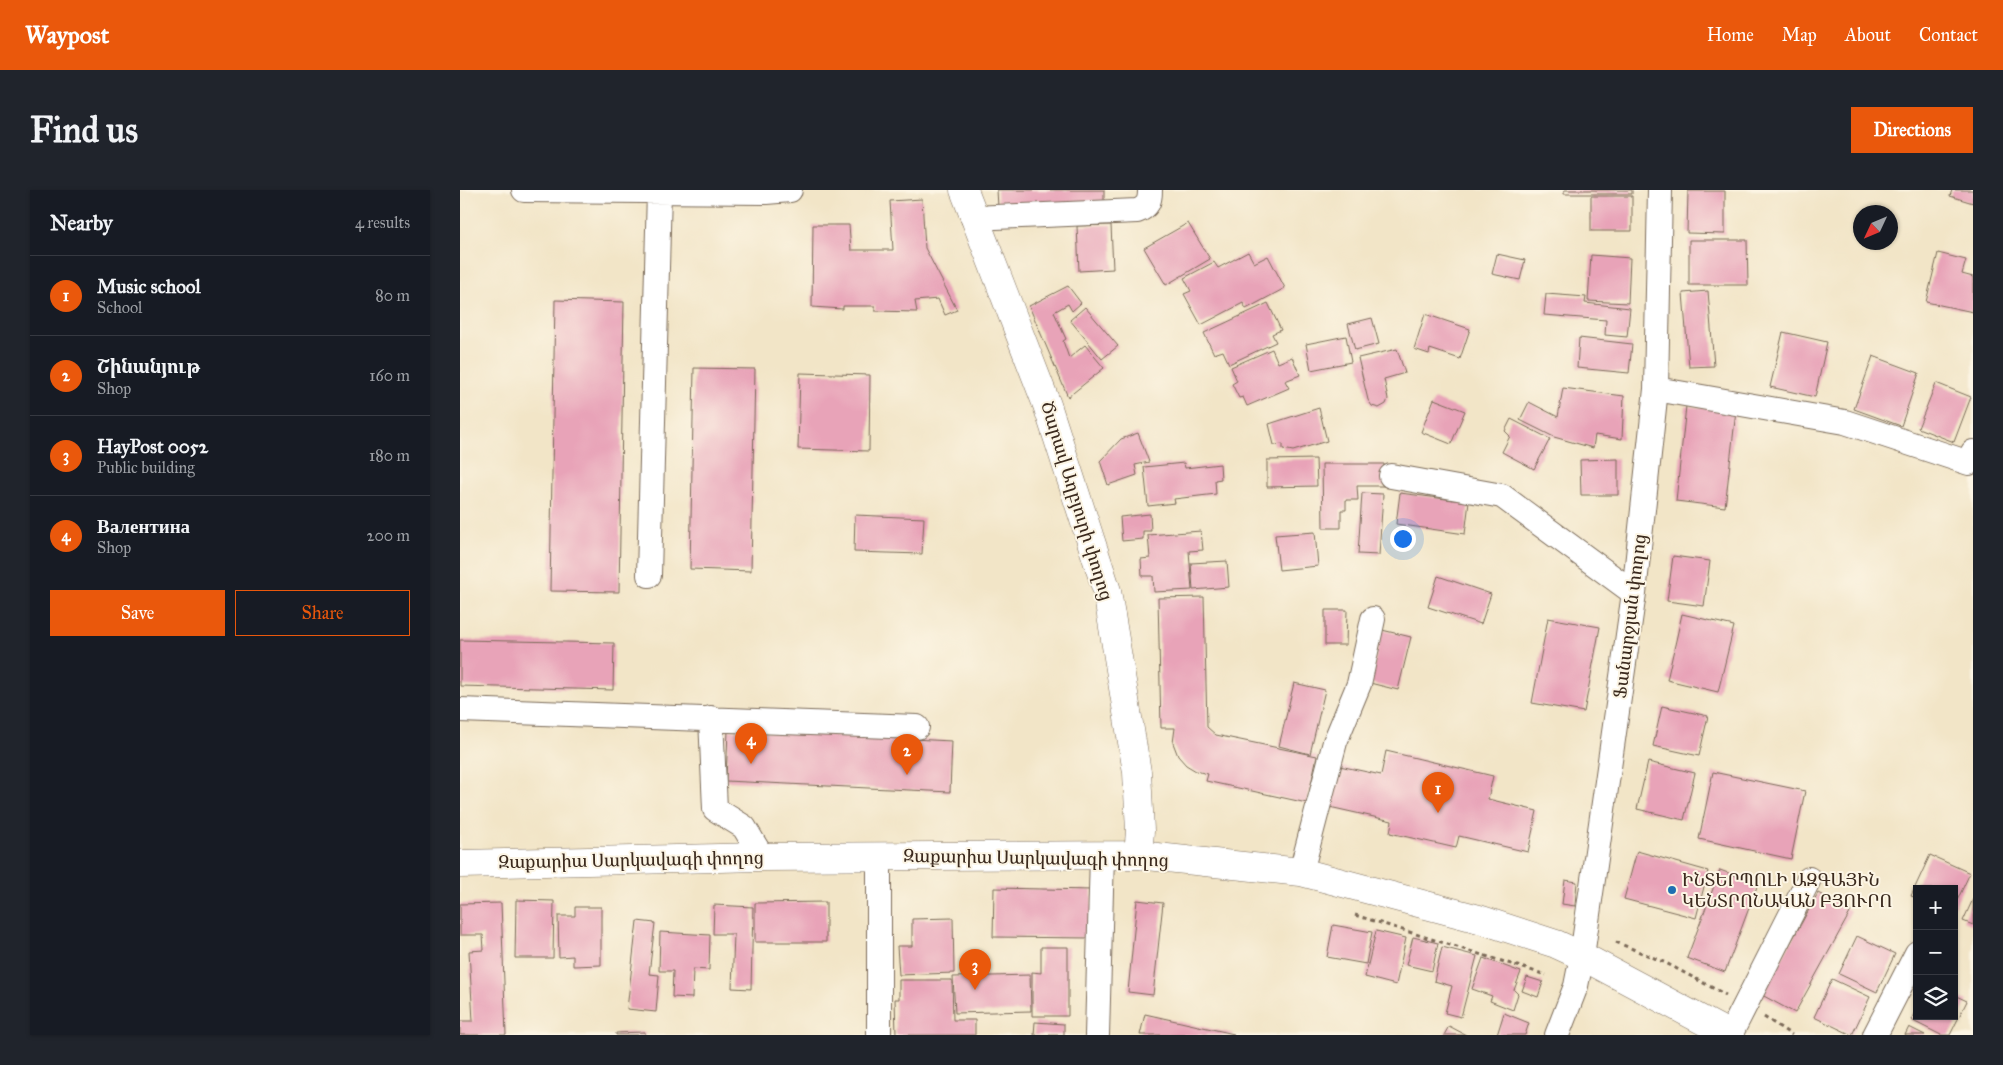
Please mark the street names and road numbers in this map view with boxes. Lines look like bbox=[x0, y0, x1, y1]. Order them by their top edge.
street label: Ծարավ Աղբյուրի փողոց bbox=[1036, 399, 1118, 603]
street label: Ֆանարջյան փողոց bbox=[1609, 533, 1651, 699]
street label: Զաքարիա Սարկավագի փողոց bbox=[903, 845, 1169, 871]
street label: Զաքարիա Սարկավագի փողոց bbox=[498, 847, 764, 873]

